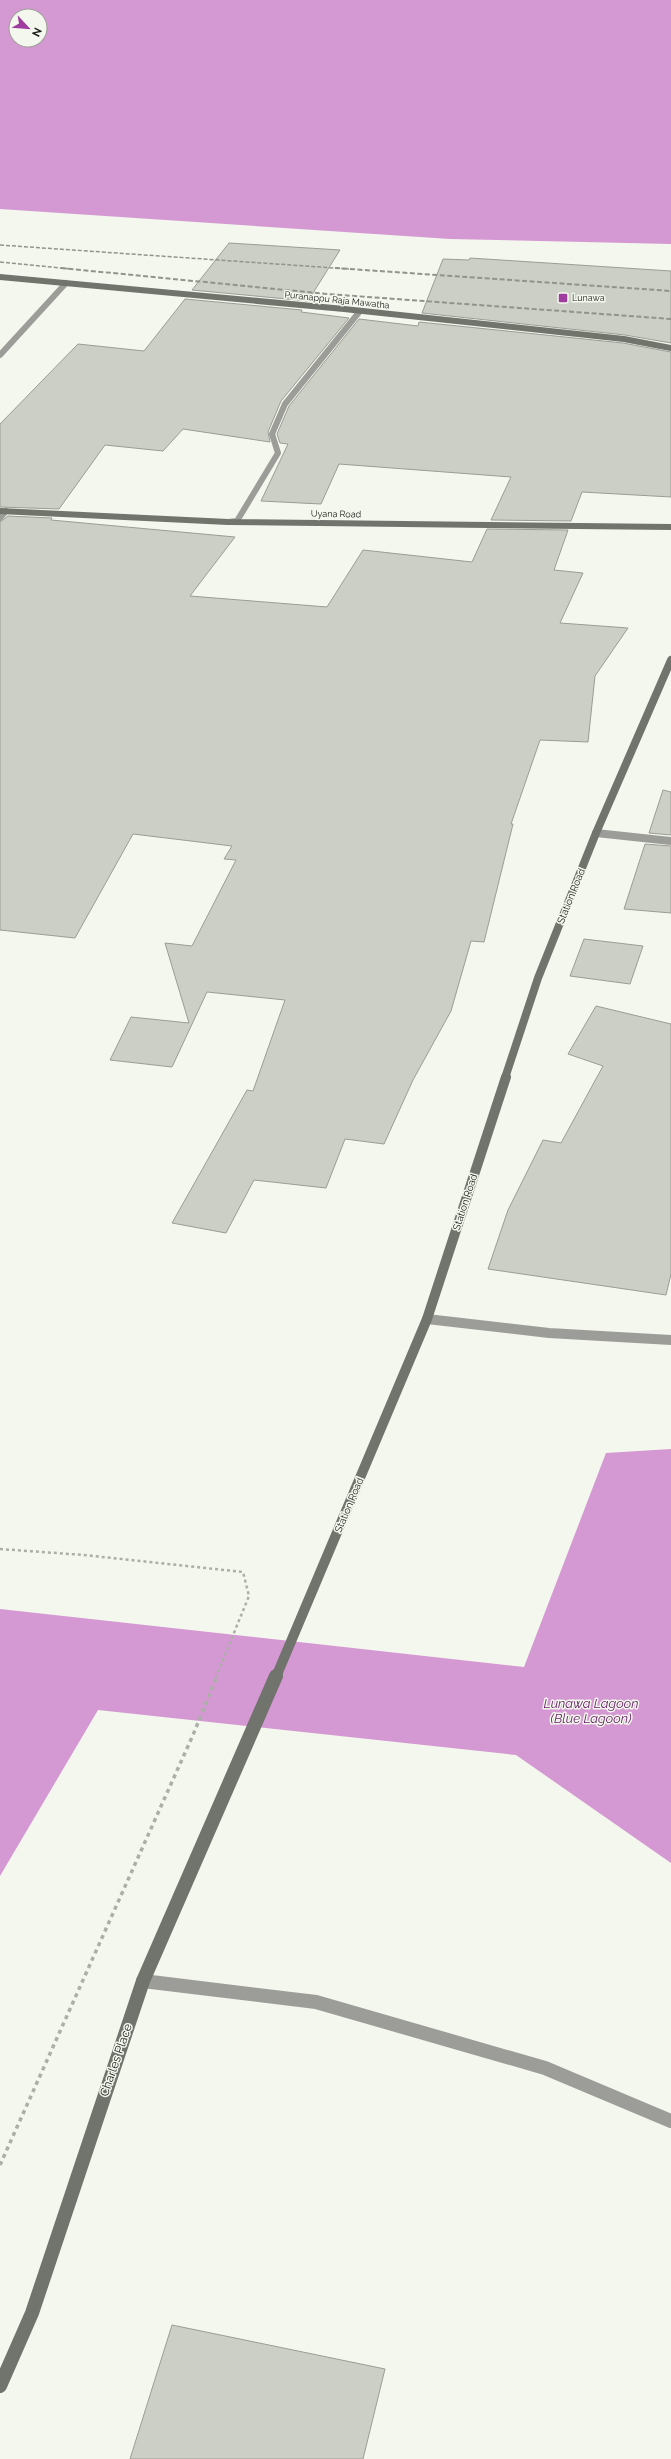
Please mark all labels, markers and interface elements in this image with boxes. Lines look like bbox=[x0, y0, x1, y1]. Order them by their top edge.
north arrow bbox=[8, 8, 48, 48]
text: N bbox=[29, 26, 44, 39]
street label: Puranappu Raja Mawatha bbox=[284, 290, 390, 311]
marker: Lunawa bbox=[557, 292, 569, 304]
place label: Lunawa bbox=[572, 293, 605, 303]
street label: Uyana Road bbox=[311, 509, 362, 519]
street label: Station Road bbox=[555, 867, 587, 925]
street label: Station Road bbox=[451, 1172, 479, 1232]
street label: Station Road bbox=[332, 1476, 366, 1534]
water label: Lunawa Lagoon (Blue Lagoon) bbox=[544, 1696, 638, 1726]
street label: Charles Place bbox=[97, 2022, 135, 2098]

